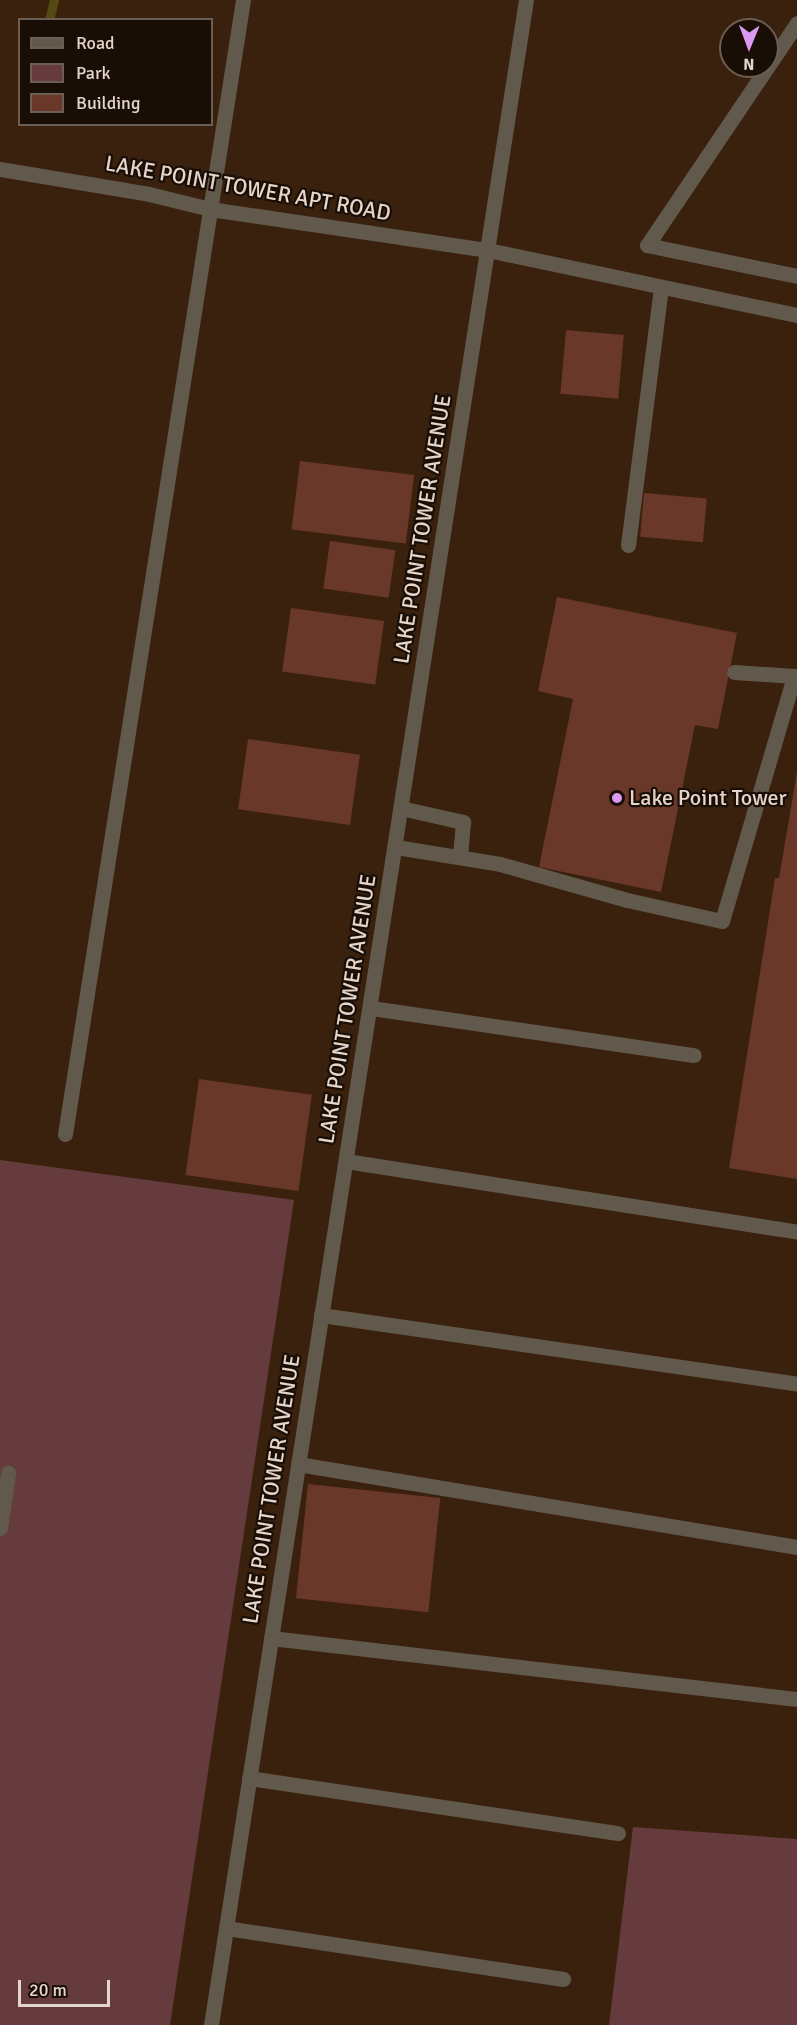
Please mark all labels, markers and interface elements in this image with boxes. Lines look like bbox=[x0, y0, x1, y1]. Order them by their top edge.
legend bbox=[18, 18, 213, 126]
north arrow bbox=[719, 18, 779, 78]
text: Road bbox=[76, 32, 115, 54]
text: N bbox=[743, 54, 754, 74]
text: Park bbox=[76, 62, 111, 84]
text: Building bbox=[76, 92, 140, 114]
street label: LAKE POINT TOWER APT ROAD bbox=[103, 150, 393, 226]
street label: LAKE POINT TOWER AVENUE bbox=[388, 392, 456, 666]
place label: Lake Point Tower bbox=[629, 785, 787, 811]
marker: Lake Point Tower bbox=[610, 791, 624, 805]
street label: LAKE POINT TOWER AVENUE bbox=[313, 872, 381, 1146]
street label: LAKE POINT TOWER AVENUE bbox=[237, 1352, 305, 1626]
scale bar bbox=[21, 1968, 112, 2006]
text: 20 m bbox=[29, 1979, 67, 2001]

